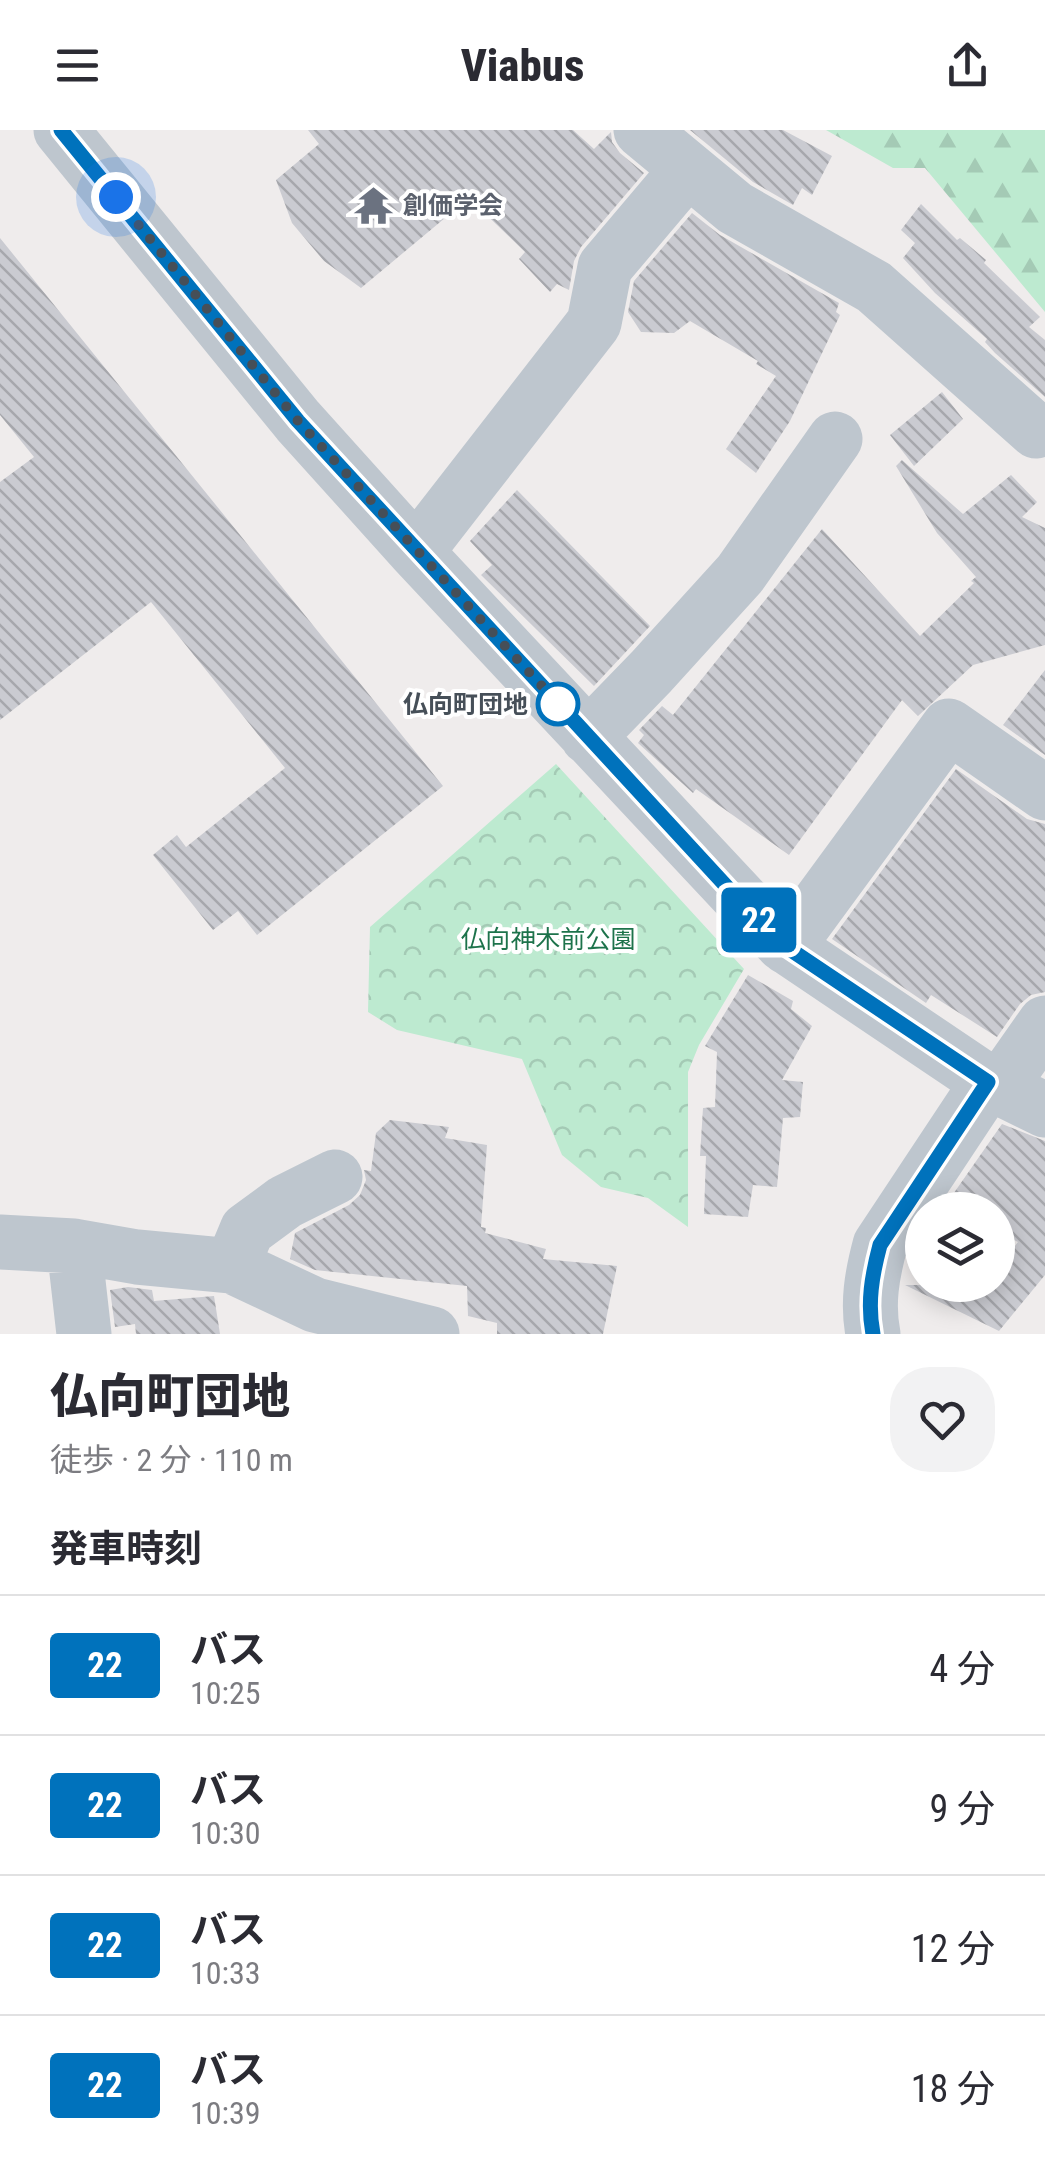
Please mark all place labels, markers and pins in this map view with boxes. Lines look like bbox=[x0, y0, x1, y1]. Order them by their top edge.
temple icon: 創価学会 bbox=[352, 184, 394, 226]
place label: 創価学会 bbox=[403, 191, 503, 220]
marker: 仏向町団地 bbox=[537, 683, 579, 725]
place label: 仏向町団地 bbox=[403, 690, 528, 719]

